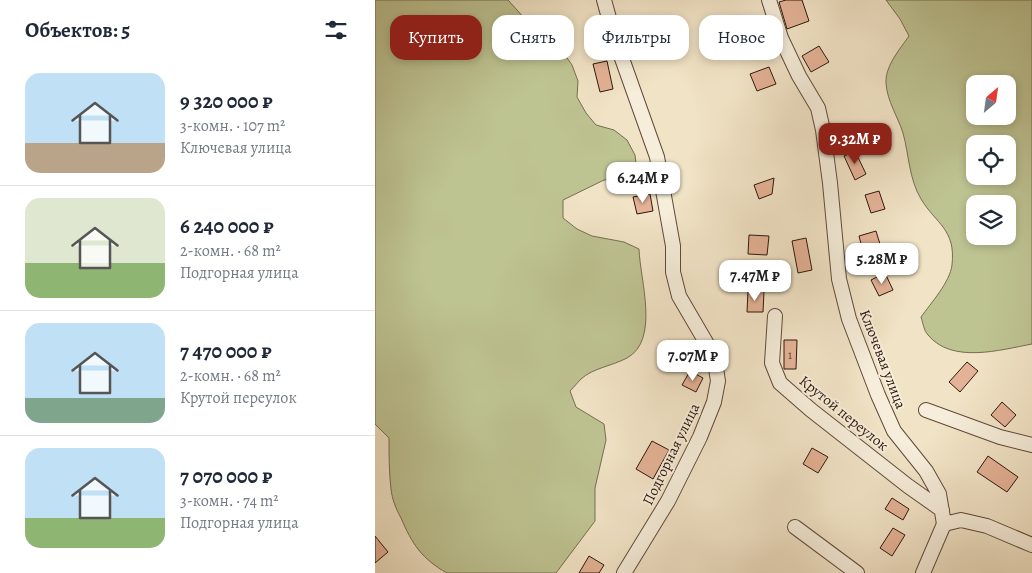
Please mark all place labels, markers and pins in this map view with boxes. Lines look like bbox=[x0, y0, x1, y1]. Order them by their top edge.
pin: 9.32M ₽ bbox=[809, 122, 901, 165]
pin: 6.24M ₽ bbox=[597, 162, 689, 204]
pin: 5.28M ₽ bbox=[836, 242, 928, 285]
pin: 7.47M ₽ bbox=[709, 260, 801, 302]
pin: 7.07M ₽ bbox=[647, 340, 739, 382]

